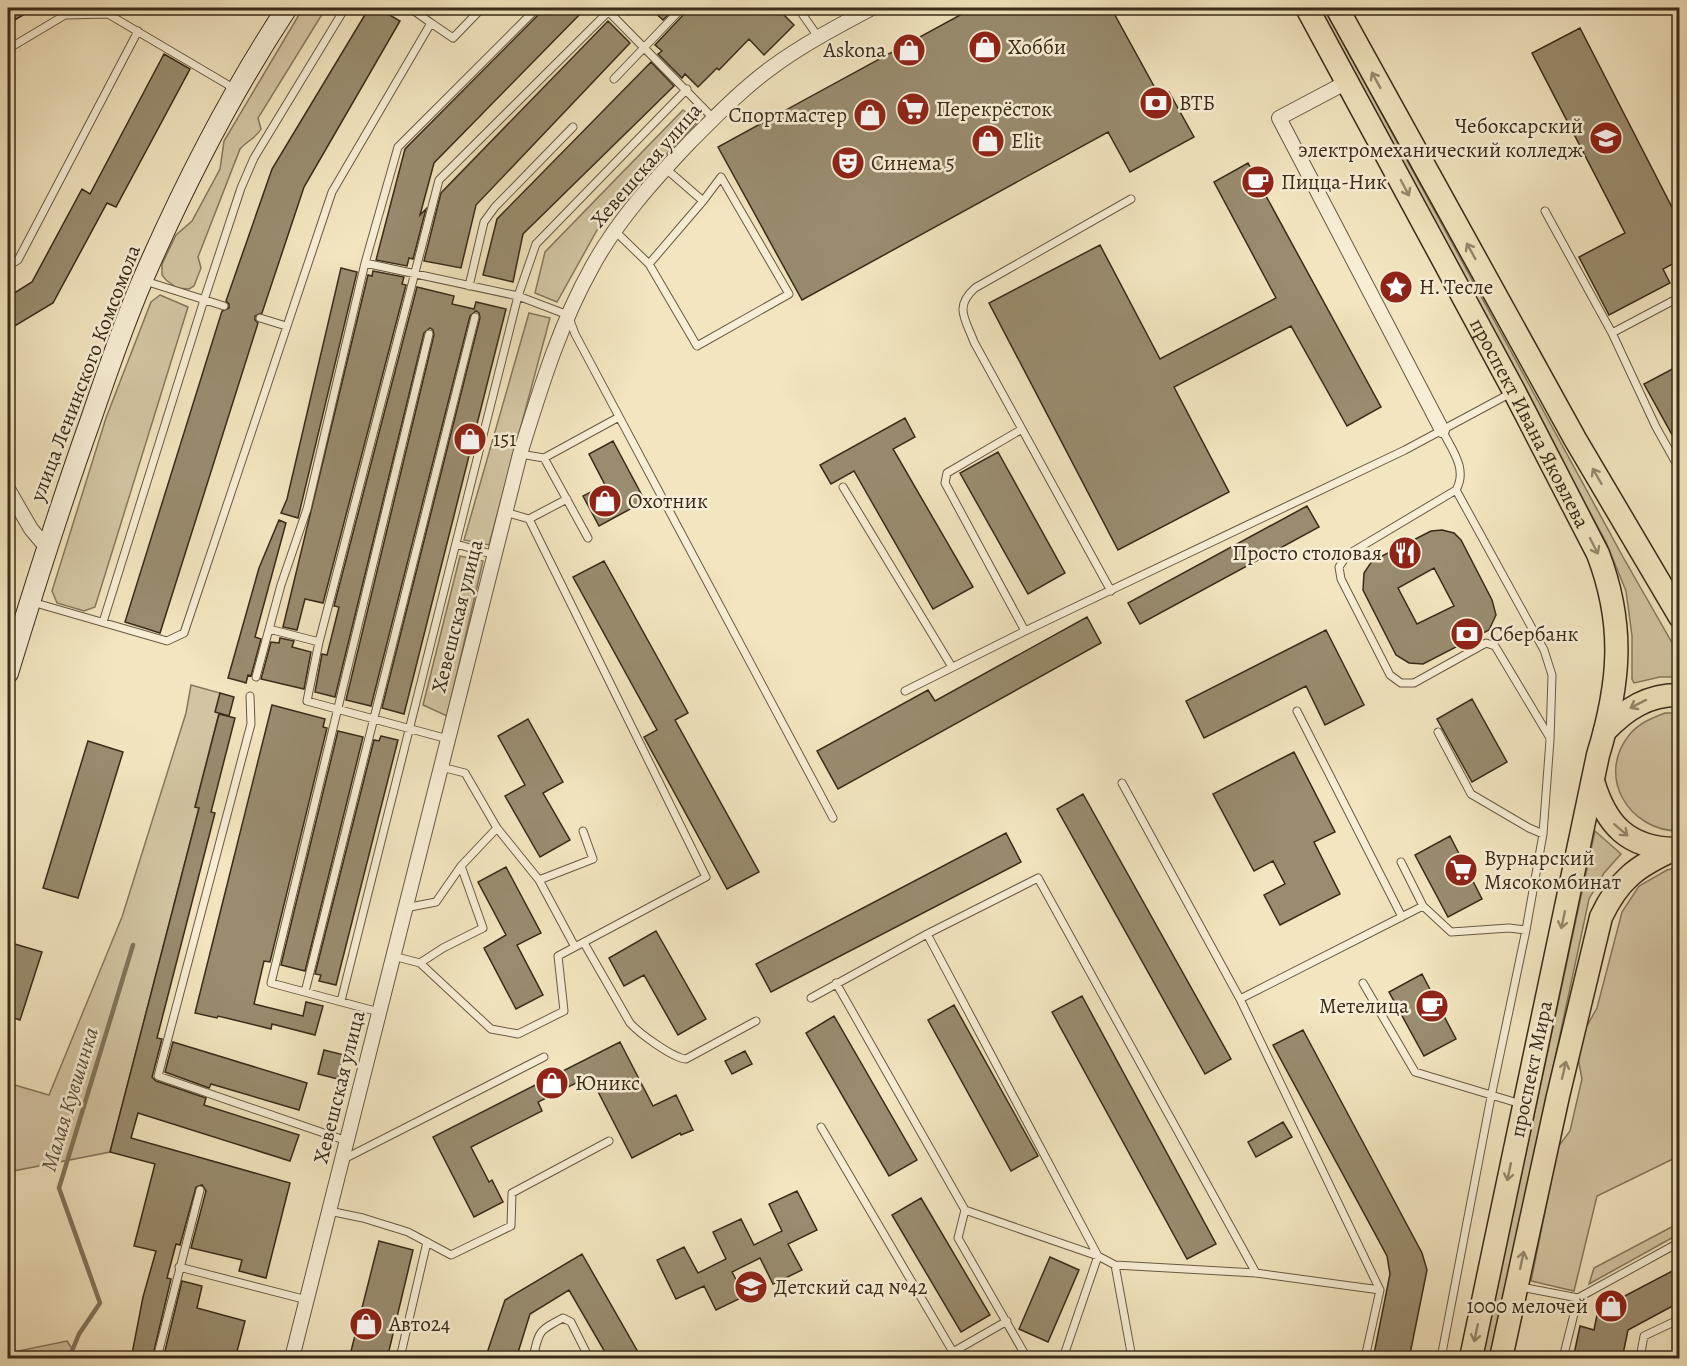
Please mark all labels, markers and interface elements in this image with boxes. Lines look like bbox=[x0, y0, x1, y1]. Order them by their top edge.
shop icon: Хобби bbox=[967, 29, 1003, 65]
shop icon: Askona bbox=[891, 32, 927, 68]
place label: Хобби bbox=[1008, 33, 1066, 61]
place label: Askona bbox=[823, 36, 886, 64]
one-way arrow bbox=[1370, 72, 1381, 90]
bank icon: ВТБ bbox=[1138, 85, 1174, 121]
place label: ВТБ bbox=[1179, 89, 1215, 117]
supermarket icon: Перекрёсток bbox=[895, 91, 931, 127]
place label: Перекрёсток bbox=[936, 95, 1052, 123]
street label: Хевешская улица bbox=[584, 96, 708, 233]
shop icon: Спортмастер bbox=[852, 97, 888, 133]
place label: Спортмастер bbox=[729, 101, 847, 129]
place label: Чебоксарский электромеханический колледж bbox=[1298, 112, 1583, 164]
school or university icon: Чебоксарский электромеханический колледж bbox=[1588, 120, 1624, 156]
shop icon: Elit bbox=[970, 123, 1006, 159]
place label: Elit bbox=[1011, 127, 1041, 155]
theatre icon: Синема 5 bbox=[830, 145, 866, 181]
place label: Синема 5 bbox=[871, 149, 955, 177]
cafe icon: Пицца-Ник bbox=[1240, 164, 1276, 200]
place label: Пицца-Ник bbox=[1281, 168, 1387, 196]
one-way arrow bbox=[1400, 179, 1411, 197]
street label: улица Ленинского Комсомола bbox=[23, 240, 147, 506]
one-way arrow bbox=[1465, 243, 1477, 260]
place icon: Н. Тесле bbox=[1378, 269, 1414, 305]
place label: Н. Тесле bbox=[1419, 273, 1493, 301]
street label: проспект Ивана Яковлева bbox=[1463, 313, 1596, 533]
shop icon: 151 bbox=[452, 421, 488, 457]
place label: 151 bbox=[493, 425, 516, 453]
one-way arrow bbox=[1591, 468, 1603, 485]
shop icon: Охотник bbox=[587, 483, 623, 519]
place label: Охотник bbox=[628, 487, 708, 515]
restaurant icon: Просто столовая bbox=[1387, 535, 1423, 571]
street label: Хевешская улица bbox=[424, 536, 490, 695]
one-way arrow bbox=[1589, 537, 1600, 555]
place label: Просто столовая bbox=[1232, 539, 1382, 567]
bank icon: Сбербанк bbox=[1449, 616, 1485, 652]
place label: Сбербанк bbox=[1490, 620, 1578, 648]
one-way arrow bbox=[1630, 699, 1648, 711]
one-way arrow bbox=[1613, 824, 1629, 837]
place label: Вурнарский Мясокомбинат bbox=[1484, 844, 1621, 896]
supermarket icon: Вурнарский Мясокомбинат bbox=[1443, 852, 1479, 888]
one-way arrow bbox=[1557, 910, 1568, 929]
cafe icon: Метелица bbox=[1414, 988, 1450, 1024]
place label: Метелица bbox=[1319, 992, 1409, 1020]
street label: проспект Мира bbox=[1503, 998, 1559, 1140]
street label: Хевешская улица bbox=[306, 1007, 372, 1166]
water label: Малая Кувшинка bbox=[34, 1023, 106, 1175]
one-way arrow bbox=[1558, 1061, 1570, 1080]
shop icon: Юникс bbox=[534, 1065, 570, 1101]
place label: Юникс bbox=[575, 1069, 640, 1097]
one-way arrow bbox=[1503, 1162, 1514, 1182]
one-way arrow bbox=[1516, 1251, 1528, 1270]
school or university icon: Детский сад №42 bbox=[733, 1269, 769, 1305]
place label: Детский сад №42 bbox=[774, 1273, 928, 1301]
shop icon: 1000 мелочей bbox=[1593, 1288, 1629, 1324]
place label: 1000 мелочей bbox=[1466, 1292, 1588, 1320]
shop icon: Авто24 bbox=[348, 1306, 384, 1342]
place label: Авто24 bbox=[388, 1310, 450, 1338]
one-way arrow bbox=[1470, 1323, 1481, 1342]

